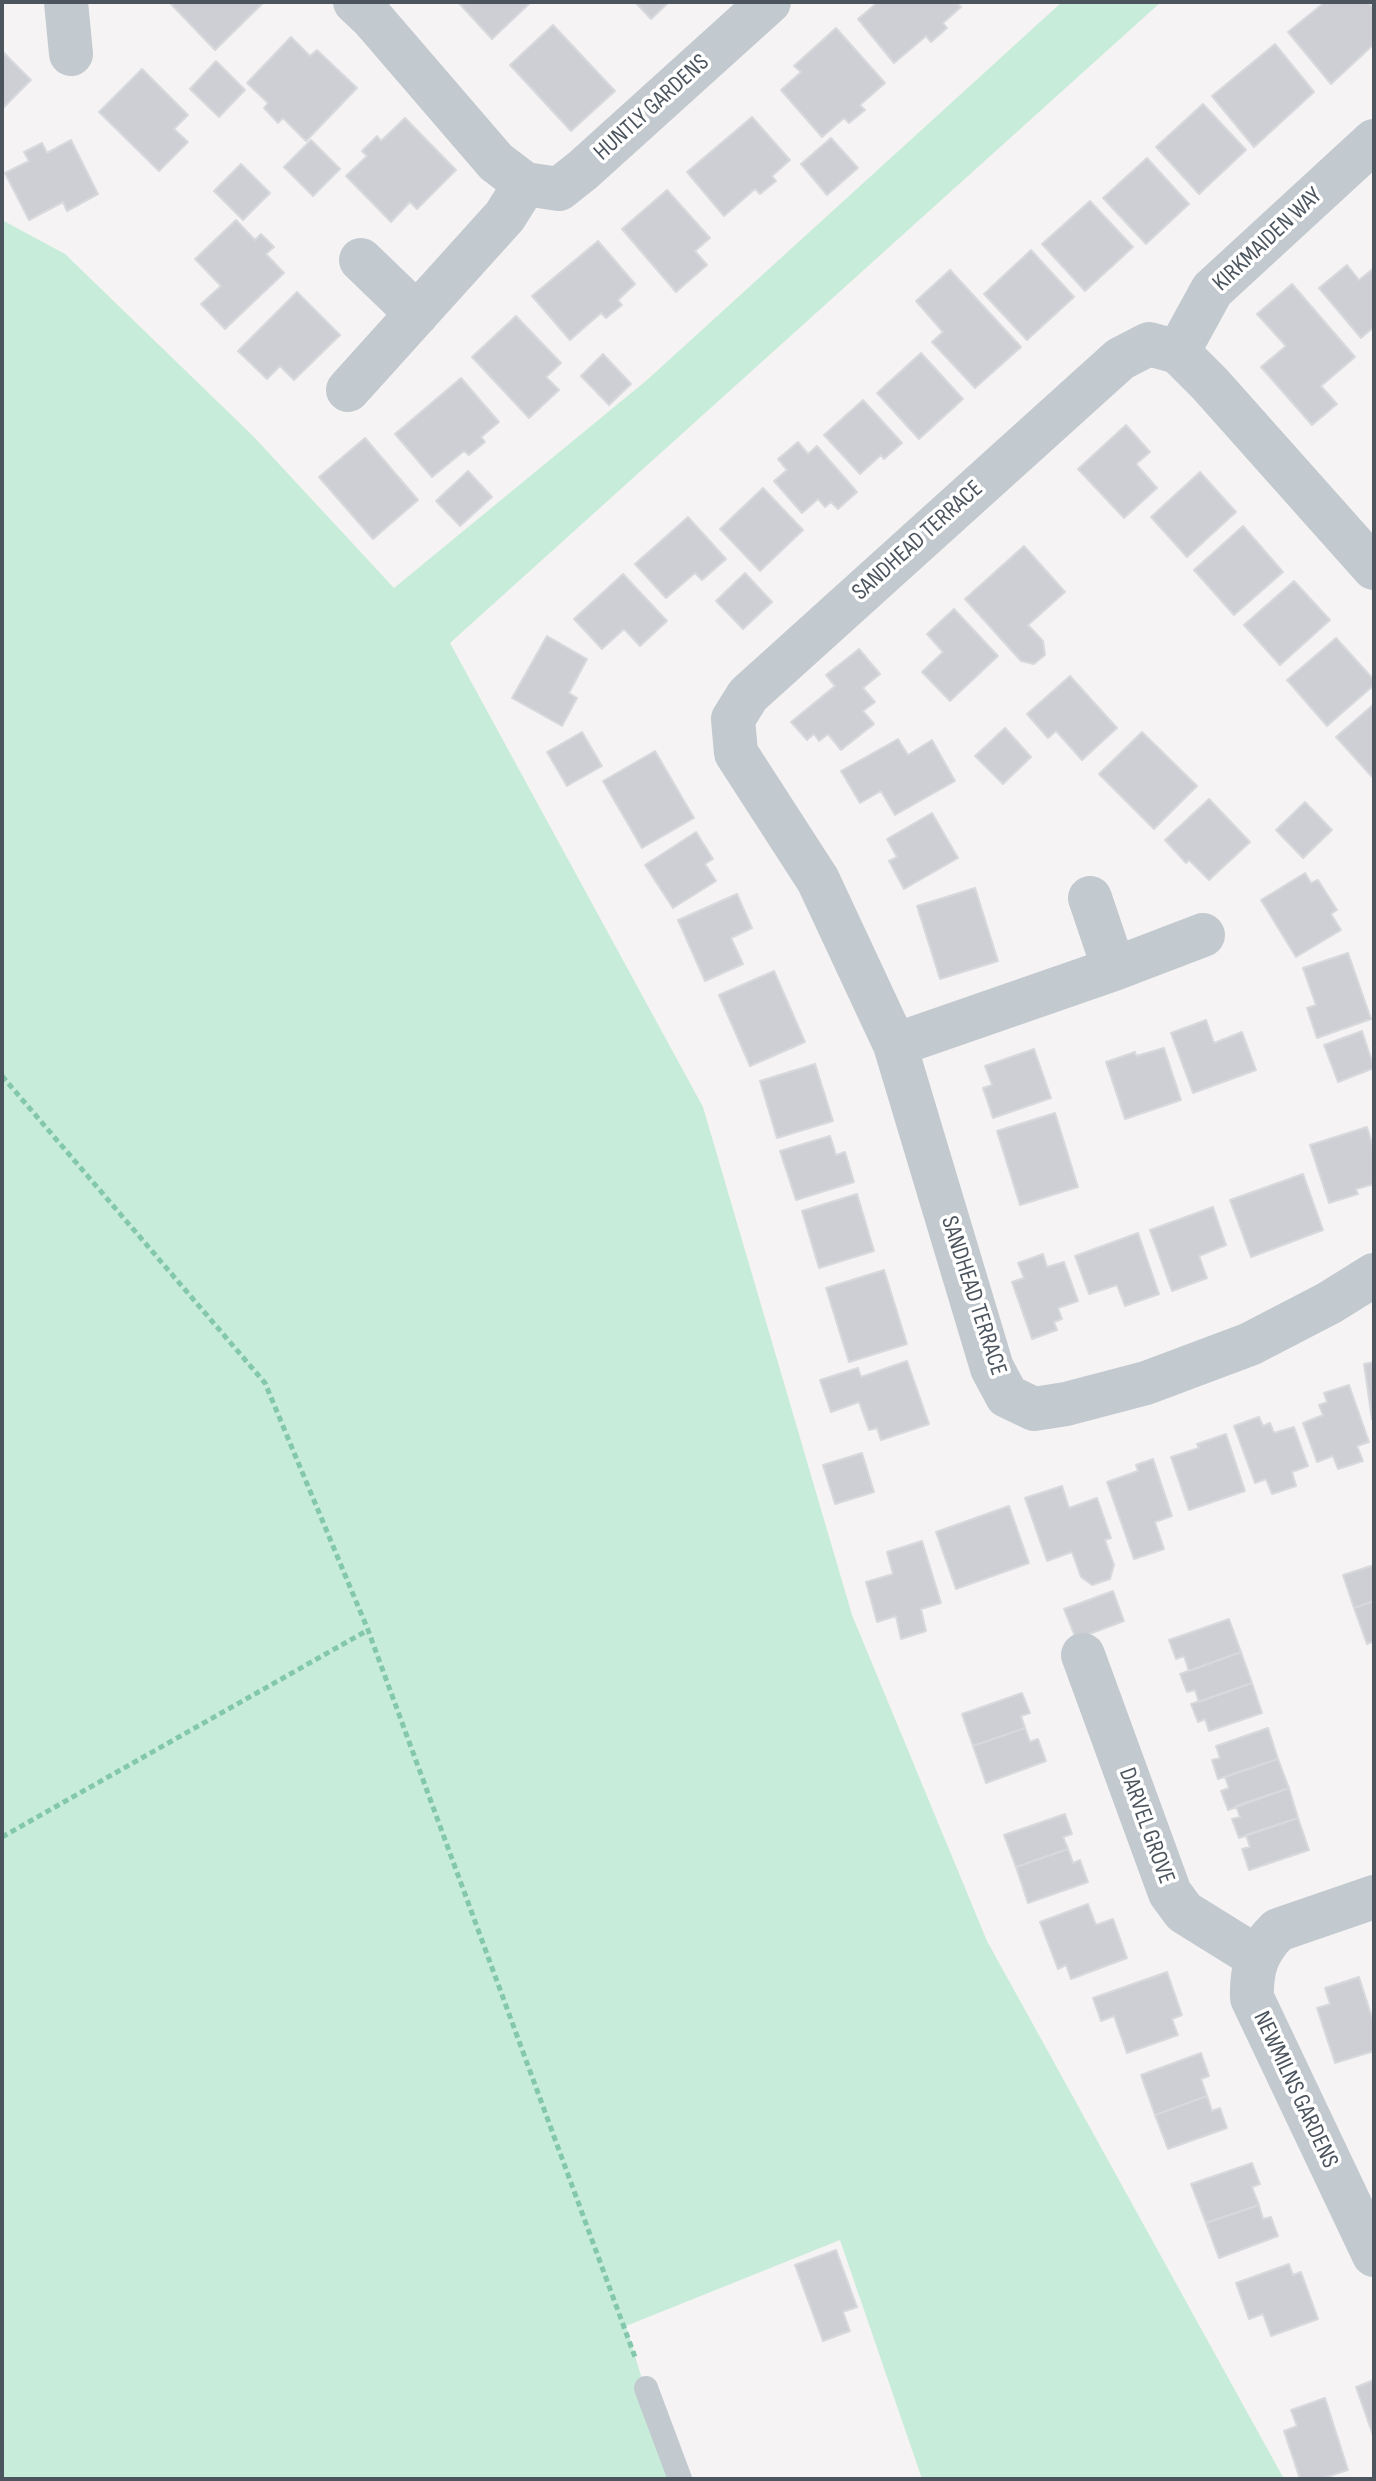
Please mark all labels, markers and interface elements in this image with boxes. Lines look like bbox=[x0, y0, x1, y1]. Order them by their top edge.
street label: HUNTLY GARDENS bbox=[589, 49, 715, 167]
street label: KIRKMAIDEN WAY bbox=[1207, 182, 1329, 298]
street label: SANDHEAD TERRACE bbox=[847, 475, 989, 607]
street label: SANDHEAD TERRACE bbox=[934, 1213, 1012, 1379]
street label: DARVEL GROVE bbox=[1112, 1764, 1180, 1888]
street label: NEWMILNS GARDENS bbox=[1246, 2007, 1344, 2173]

